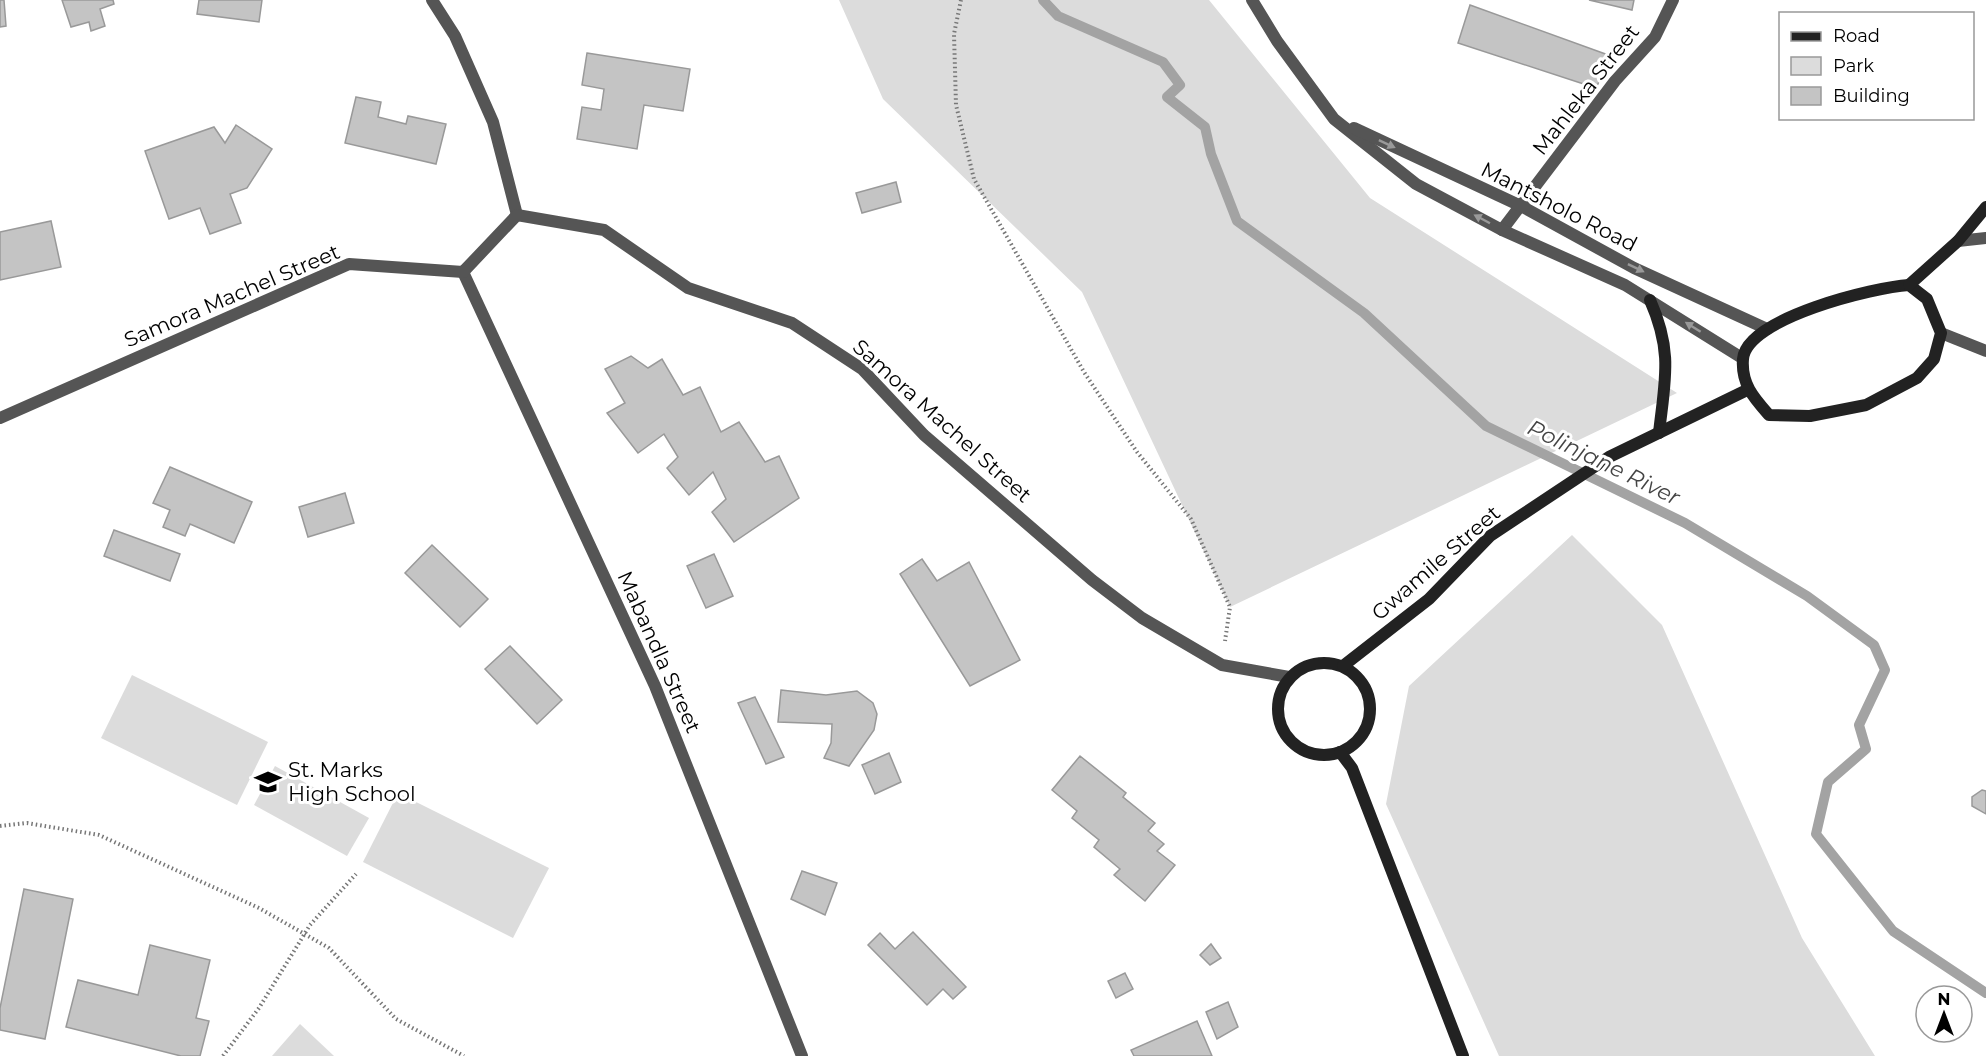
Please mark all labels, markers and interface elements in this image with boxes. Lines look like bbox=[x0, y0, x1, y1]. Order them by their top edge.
legend bbox=[1779, 12, 1974, 120]
street label: Mahleka Street bbox=[1527, 19, 1644, 160]
text: Road bbox=[1833, 25, 1880, 47]
text: Park bbox=[1833, 55, 1874, 77]
text: Building bbox=[1833, 85, 1910, 107]
one-way arrow bbox=[1378, 139, 1395, 148]
street label: Mantsholo Road bbox=[1477, 156, 1642, 257]
one-way arrow bbox=[1473, 214, 1490, 224]
street label: Samora Machel Street bbox=[120, 239, 343, 352]
one-way arrow bbox=[1627, 263, 1645, 273]
one-way arrow bbox=[1685, 321, 1701, 332]
street label: Samora Machel Street bbox=[848, 334, 1037, 507]
water label: Polinjane River bbox=[1523, 414, 1686, 512]
street label: Gwamile Street bbox=[1366, 500, 1505, 625]
street label: Mabandla Street bbox=[613, 567, 706, 737]
place label: St. Marks High School bbox=[288, 757, 416, 806]
school or university icon: St. Marks High School bbox=[253, 767, 283, 797]
north arrow bbox=[1914, 984, 1974, 1044]
text: N bbox=[1938, 990, 1950, 1009]

